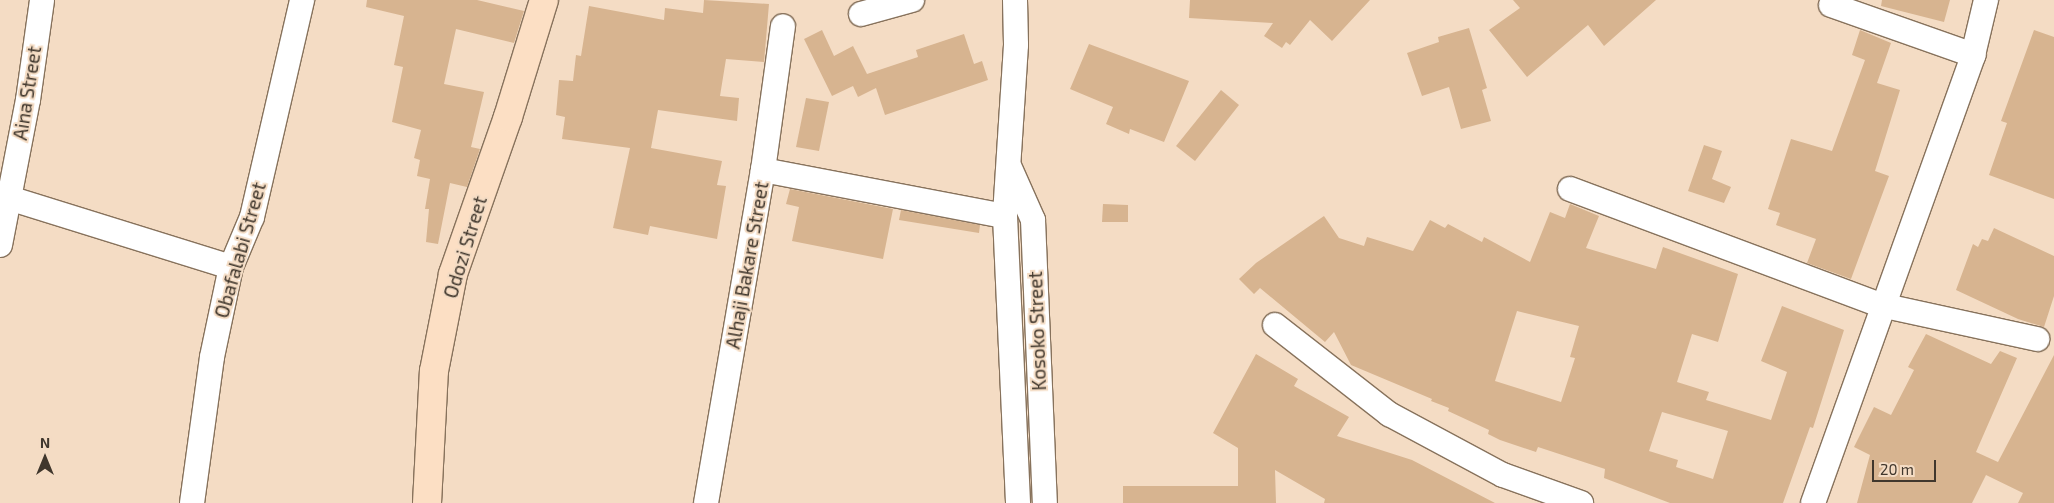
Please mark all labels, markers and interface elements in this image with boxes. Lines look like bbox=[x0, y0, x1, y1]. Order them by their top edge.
street label: Aina Street bbox=[8, 44, 46, 142]
street label: Obafalabi Street bbox=[210, 179, 270, 321]
street label: Alhaji Bakare Street bbox=[721, 180, 773, 350]
street label: Odozi Street bbox=[439, 193, 491, 301]
street label: Kosoko Street bbox=[1024, 271, 1050, 391]
north arrow bbox=[20, 433, 70, 483]
text: N bbox=[40, 434, 50, 451]
scale bar bbox=[1874, 450, 1938, 482]
text: 20 m bbox=[1880, 460, 1914, 478]

